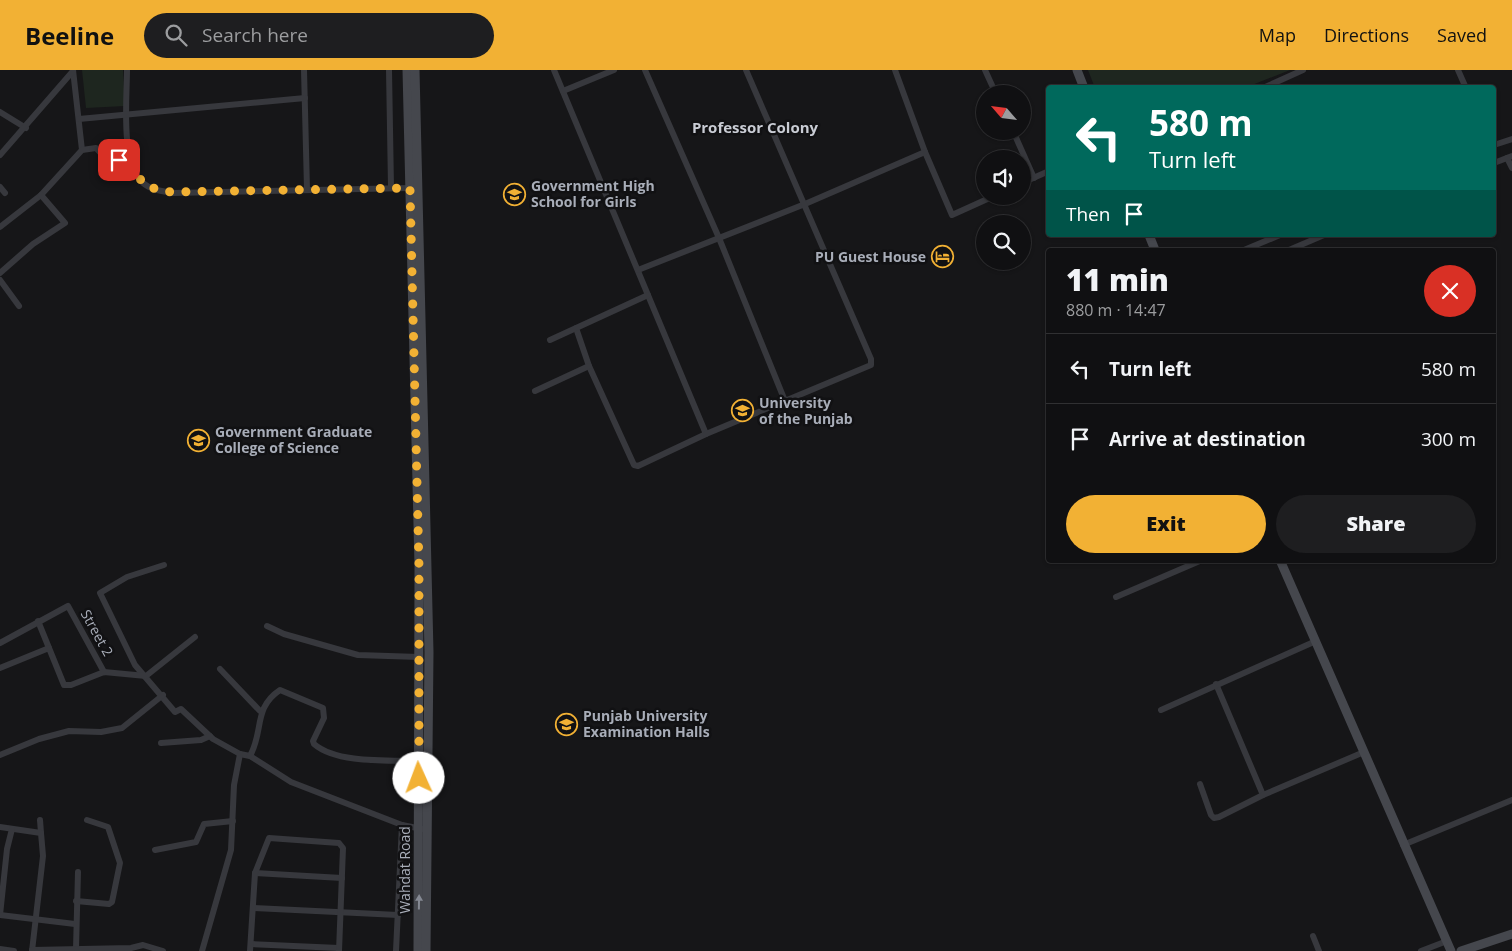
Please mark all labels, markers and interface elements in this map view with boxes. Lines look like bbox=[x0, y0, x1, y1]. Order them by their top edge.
search box bbox=[144, 13, 494, 58]
text: Beeline bbox=[25, 19, 114, 52]
icon: search bbox=[162, 21, 190, 49]
text: Search here bbox=[202, 22, 308, 48]
text: Map bbox=[1259, 23, 1296, 47]
text: Directions bbox=[1324, 23, 1409, 47]
text: Saved bbox=[1437, 23, 1487, 47]
north arrow bbox=[976, 85, 1031, 140]
map controls bbox=[976, 85, 1031, 270]
text: 580 m bbox=[1149, 99, 1253, 146]
icon: left bbox=[1066, 105, 1131, 170]
district label: Professor Colony bbox=[692, 117, 819, 137]
pin bbox=[98, 139, 140, 181]
text: Turn left bbox=[1149, 144, 1236, 174]
icon: arrive bbox=[105, 146, 133, 174]
button: sound bbox=[976, 150, 1031, 205]
place label: Government High School for Girls bbox=[531, 176, 655, 211]
school or university icon: Government High School for Girls bbox=[503, 182, 527, 206]
icon: arrive bbox=[1120, 200, 1148, 228]
text: Then bbox=[1066, 201, 1110, 227]
button: search bbox=[976, 215, 1031, 270]
hotel icon: PU Guest House bbox=[930, 245, 954, 269]
place label: PU Guest House bbox=[815, 247, 926, 266]
text: 11 min bbox=[1066, 259, 1169, 300]
button: close bbox=[1424, 265, 1476, 317]
text: 880 m · 14:47 bbox=[1066, 299, 1166, 321]
icon: left bbox=[1066, 355, 1094, 383]
text: Turn left bbox=[1109, 356, 1191, 382]
text: 580 m bbox=[1421, 356, 1476, 382]
place label: University of the Punjab bbox=[759, 393, 853, 428]
school or university icon: University of the Punjab bbox=[731, 399, 755, 423]
place label: Government Graduate College of Science bbox=[215, 422, 372, 457]
icon: arrive bbox=[1066, 425, 1094, 453]
text: Arrive at destination bbox=[1109, 426, 1306, 452]
text: 300 m bbox=[1421, 426, 1476, 452]
school or university icon: Government Graduate College of Science bbox=[187, 428, 211, 452]
button: Exit bbox=[1066, 495, 1266, 553]
button: Share bbox=[1276, 495, 1476, 553]
street label: Street 2 bbox=[77, 606, 118, 660]
place label: Punjab University Examination Halls bbox=[583, 706, 710, 741]
school or university icon: Punjab University Examination Halls bbox=[555, 712, 579, 736]
position arrow bbox=[392, 751, 444, 803]
street label: Wahdat Road bbox=[395, 826, 414, 914]
one-way arrow bbox=[415, 894, 423, 910]

